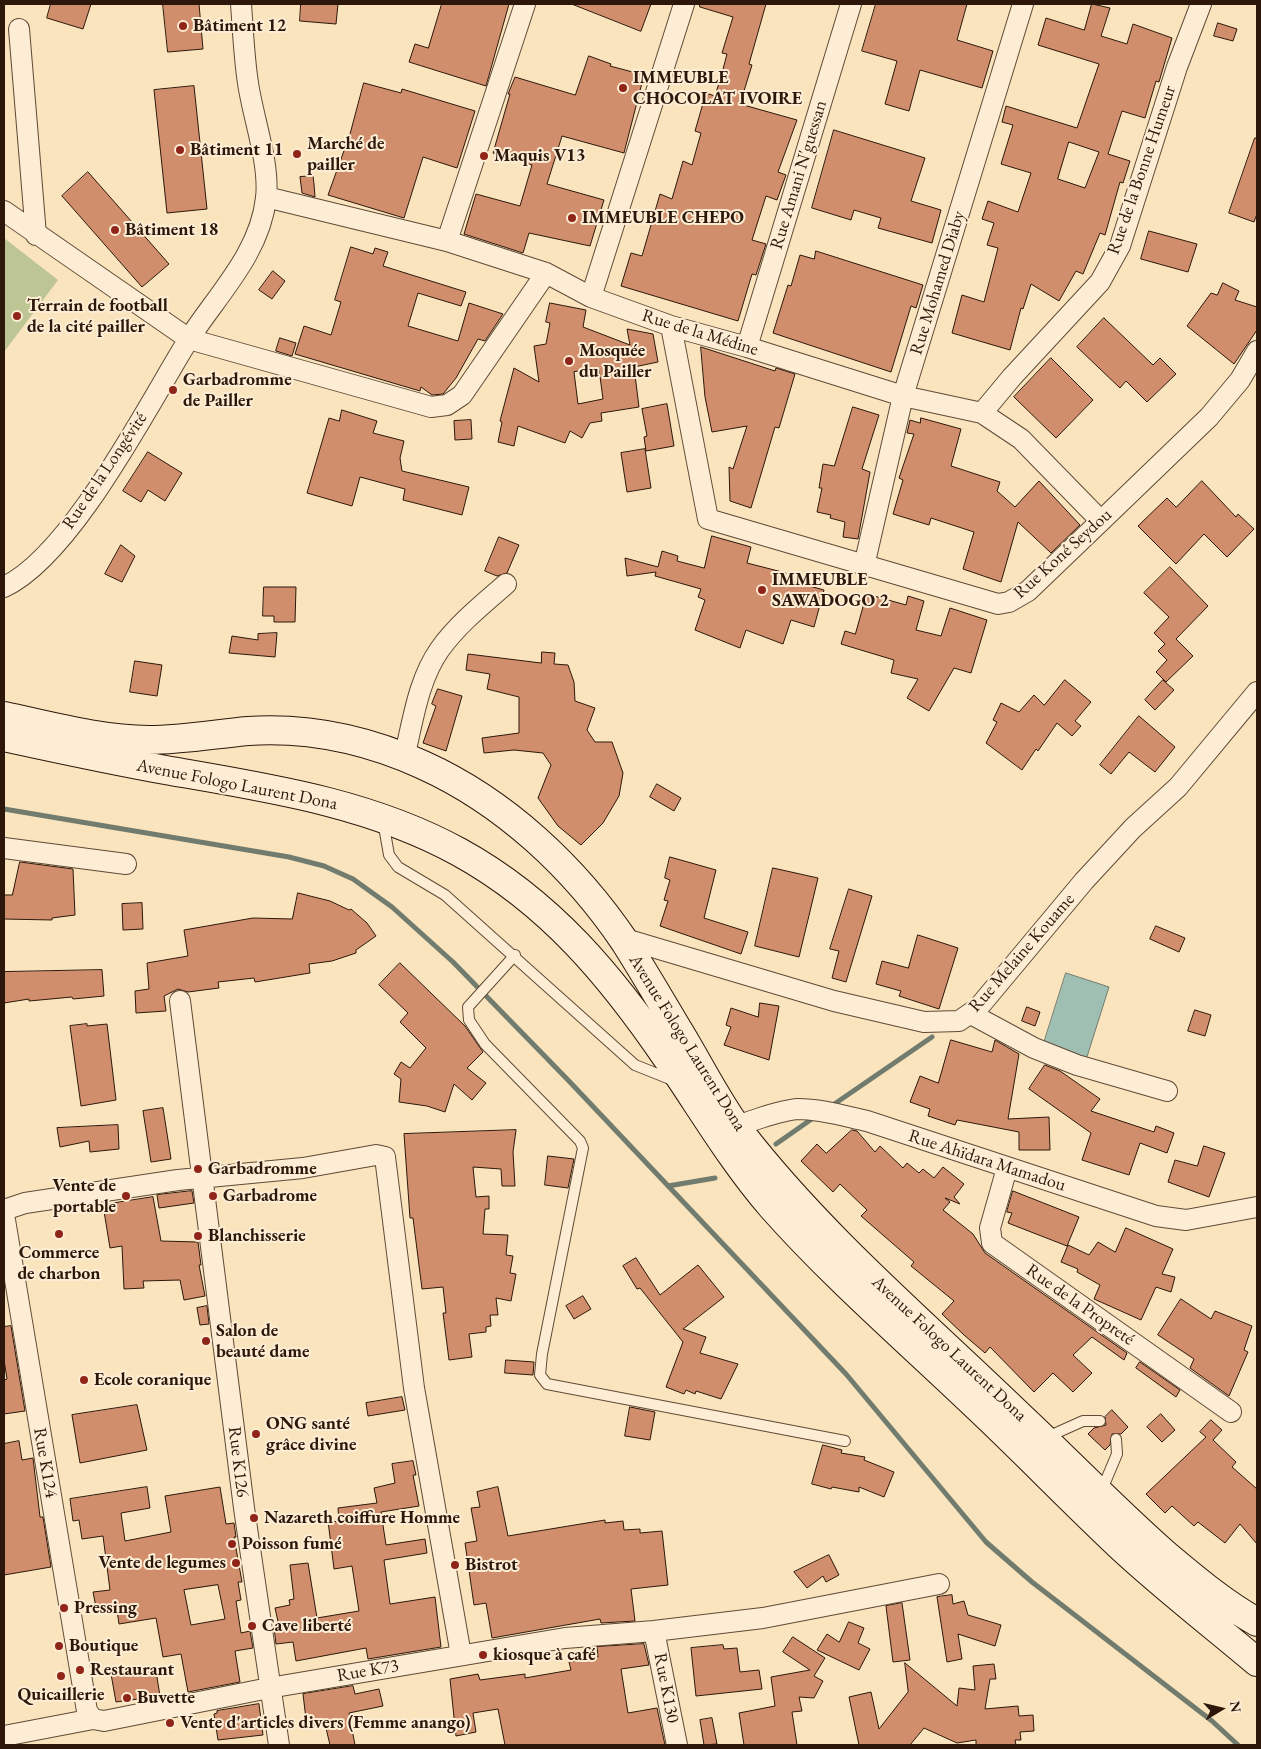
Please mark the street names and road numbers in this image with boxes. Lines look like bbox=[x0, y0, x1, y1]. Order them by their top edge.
street label: Rue de la Bonne Humeur bbox=[1103, 83, 1181, 257]
street label: Rue Amani N'guessan bbox=[766, 98, 832, 252]
street label: Rue Mohamed Diaby bbox=[906, 208, 970, 358]
street label: Rue de la Médine bbox=[639, 305, 761, 361]
street label: Rue de la Longévité bbox=[58, 408, 152, 534]
street label: Rue Koné Seydou bbox=[1009, 504, 1117, 604]
street label: Avenue Fologo Laurent Dona bbox=[135, 755, 339, 815]
street label: Rue Melaine Kouame bbox=[964, 889, 1080, 1017]
street label: Avenue Fologo Laurent Dona bbox=[624, 951, 750, 1135]
street label: Rue Ahïdara Mamadou bbox=[906, 1125, 1068, 1197]
street label: Rue de la Propreté bbox=[1022, 1260, 1138, 1350]
street label: Avenue Fologo Laurent Dona bbox=[867, 1271, 1031, 1427]
street label: Rue K126 bbox=[223, 1425, 253, 1499]
street label: Rue K124 bbox=[28, 1426, 62, 1500]
street label: Rue K130 bbox=[649, 1651, 683, 1725]
street label: Rue K73 bbox=[335, 1655, 401, 1687]

